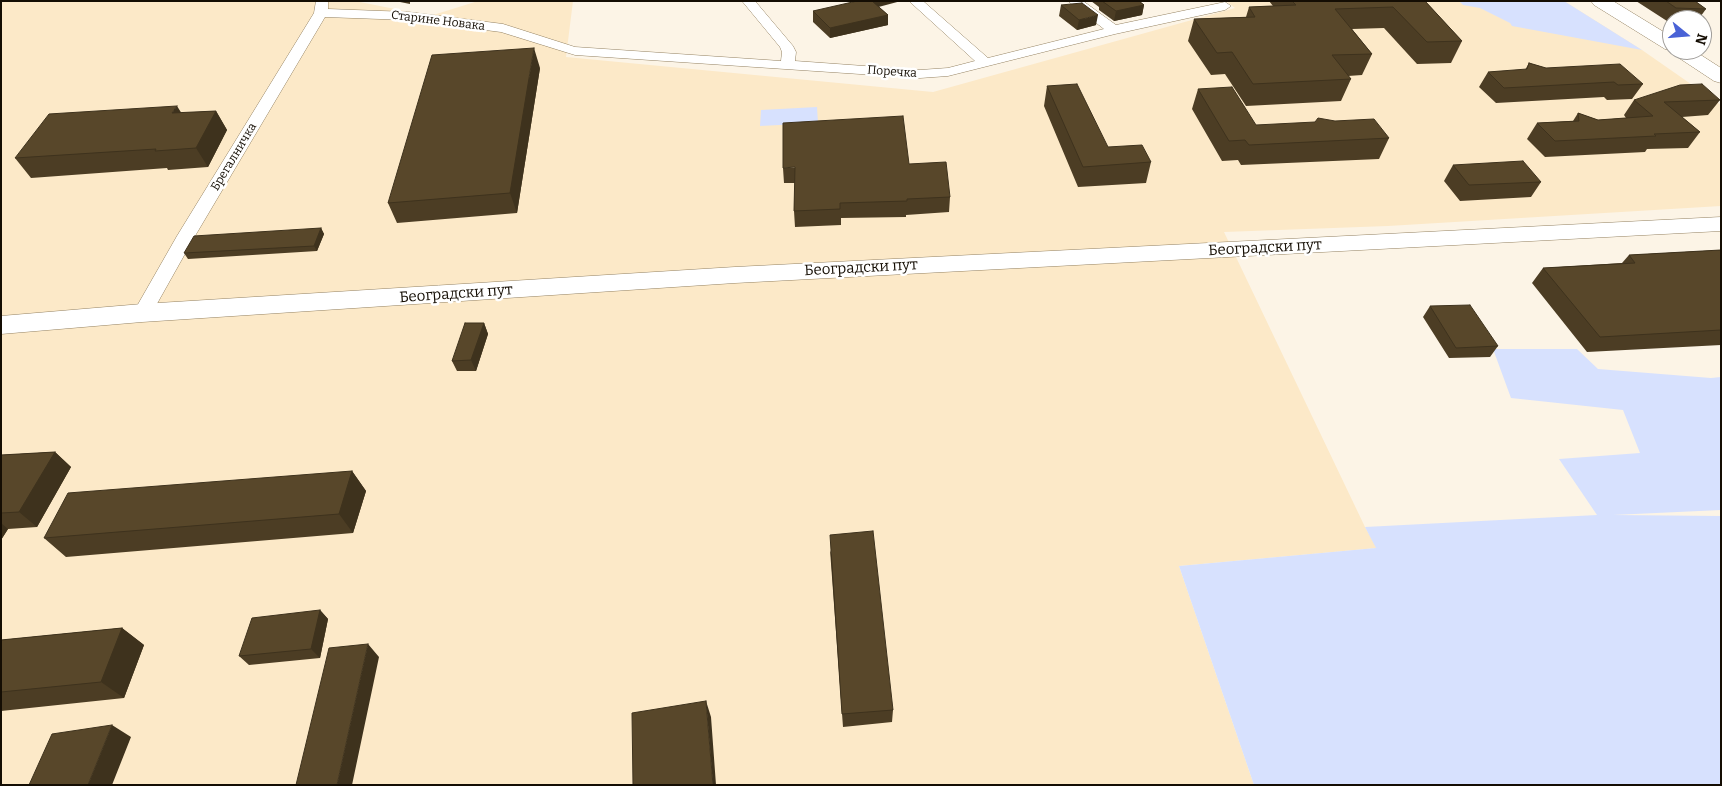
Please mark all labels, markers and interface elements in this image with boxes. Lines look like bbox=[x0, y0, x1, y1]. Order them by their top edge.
street label: Старине Новака bbox=[390, 8, 486, 34]
north arrow bbox=[1662, 10, 1712, 60]
text: N bbox=[1691, 32, 1711, 47]
street label: Поречка bbox=[867, 63, 917, 81]
street label: Брегалничка bbox=[208, 120, 260, 194]
street label: Београдски пут bbox=[1208, 236, 1322, 260]
street label: Београдски пут bbox=[804, 256, 918, 280]
street label: Београдски пут bbox=[399, 281, 513, 307]

